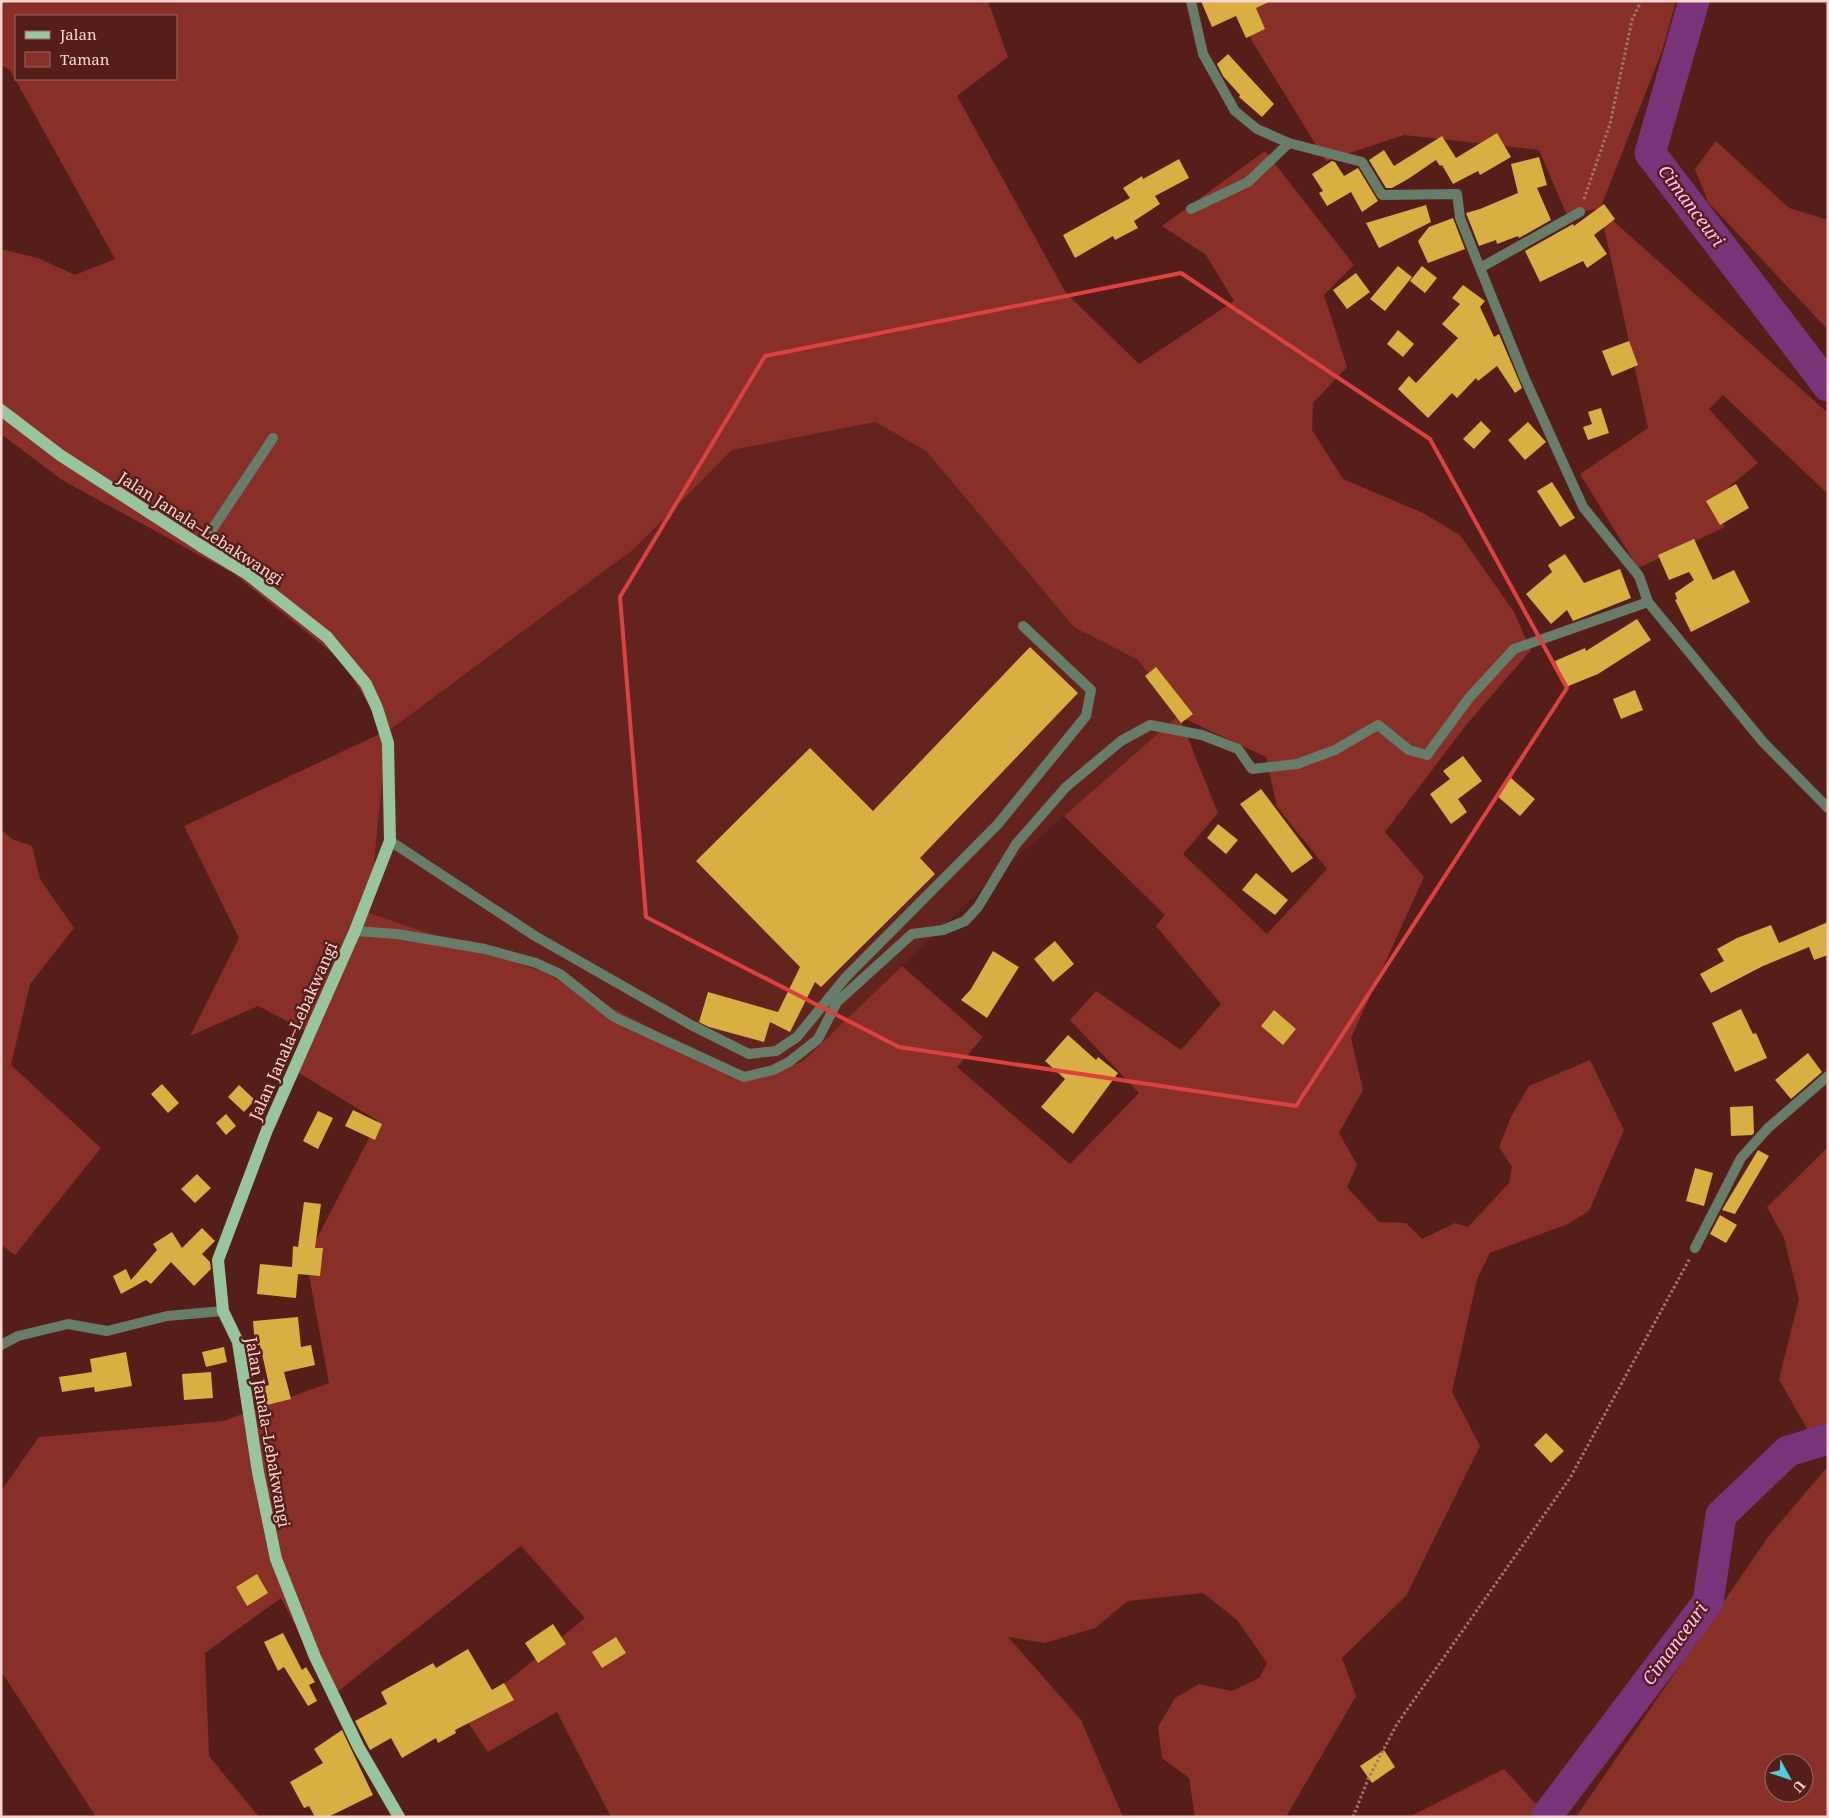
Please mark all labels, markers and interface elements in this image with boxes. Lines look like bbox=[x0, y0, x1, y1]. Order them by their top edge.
legend bbox=[15, 15, 178, 80]
text: Jalan bbox=[59, 24, 97, 44]
text: Taman bbox=[60, 49, 110, 69]
water label: Cimanceuri bbox=[1653, 160, 1731, 252]
street label: Jalan Janala–Lebakwangi bbox=[113, 466, 288, 590]
street label: Jalan Janala–Lebakwangi bbox=[243, 938, 342, 1124]
street label: Jalan Janala–Lebakwangi bbox=[240, 1334, 296, 1529]
water label: Cimanceuri bbox=[1636, 1597, 1713, 1689]
north arrow bbox=[1764, 1753, 1814, 1803]
text: U bbox=[1788, 1777, 1810, 1797]

